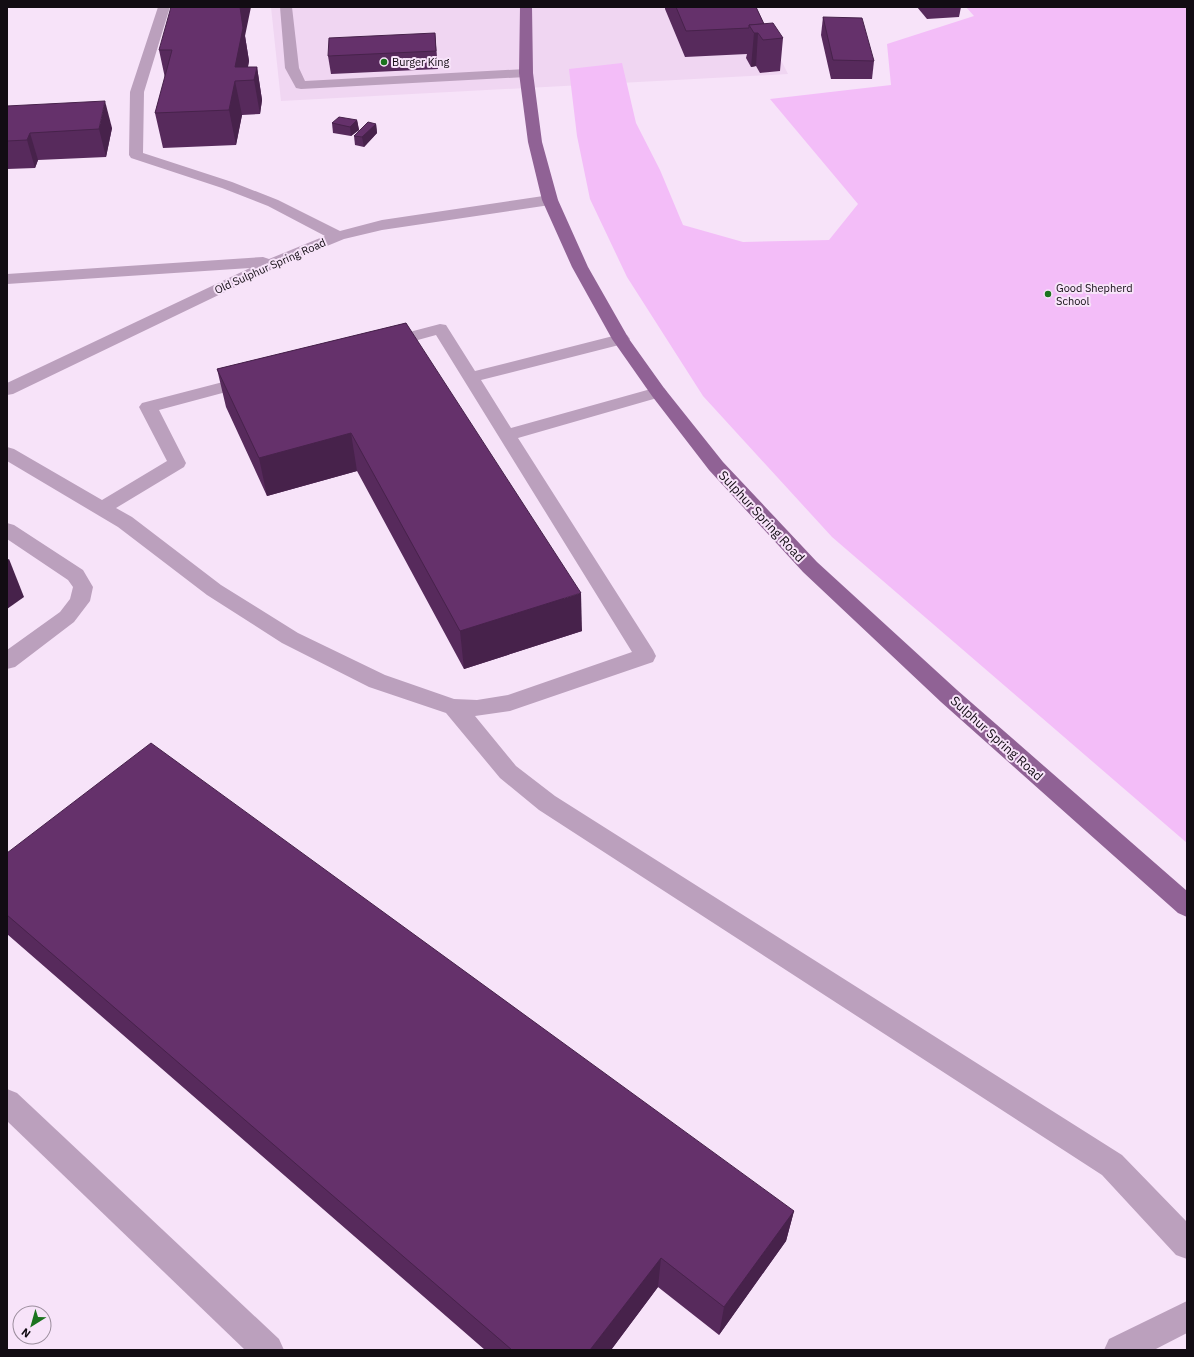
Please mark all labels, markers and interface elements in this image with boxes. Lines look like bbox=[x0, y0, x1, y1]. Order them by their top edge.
place label: Burger King bbox=[392, 55, 450, 69]
marker: Burger King bbox=[379, 57, 389, 67]
street label: Old Sulphur Spring Road bbox=[212, 235, 328, 297]
place label: Good Shepherd School bbox=[1056, 281, 1133, 308]
marker: Good Shepherd School bbox=[1043, 289, 1053, 299]
street label: Sulphur Spring Road bbox=[715, 467, 808, 566]
street label: Sulphur Spring Road bbox=[947, 692, 1047, 784]
north arrow bbox=[12, 1305, 52, 1345]
text: N bbox=[19, 1325, 33, 1341]

